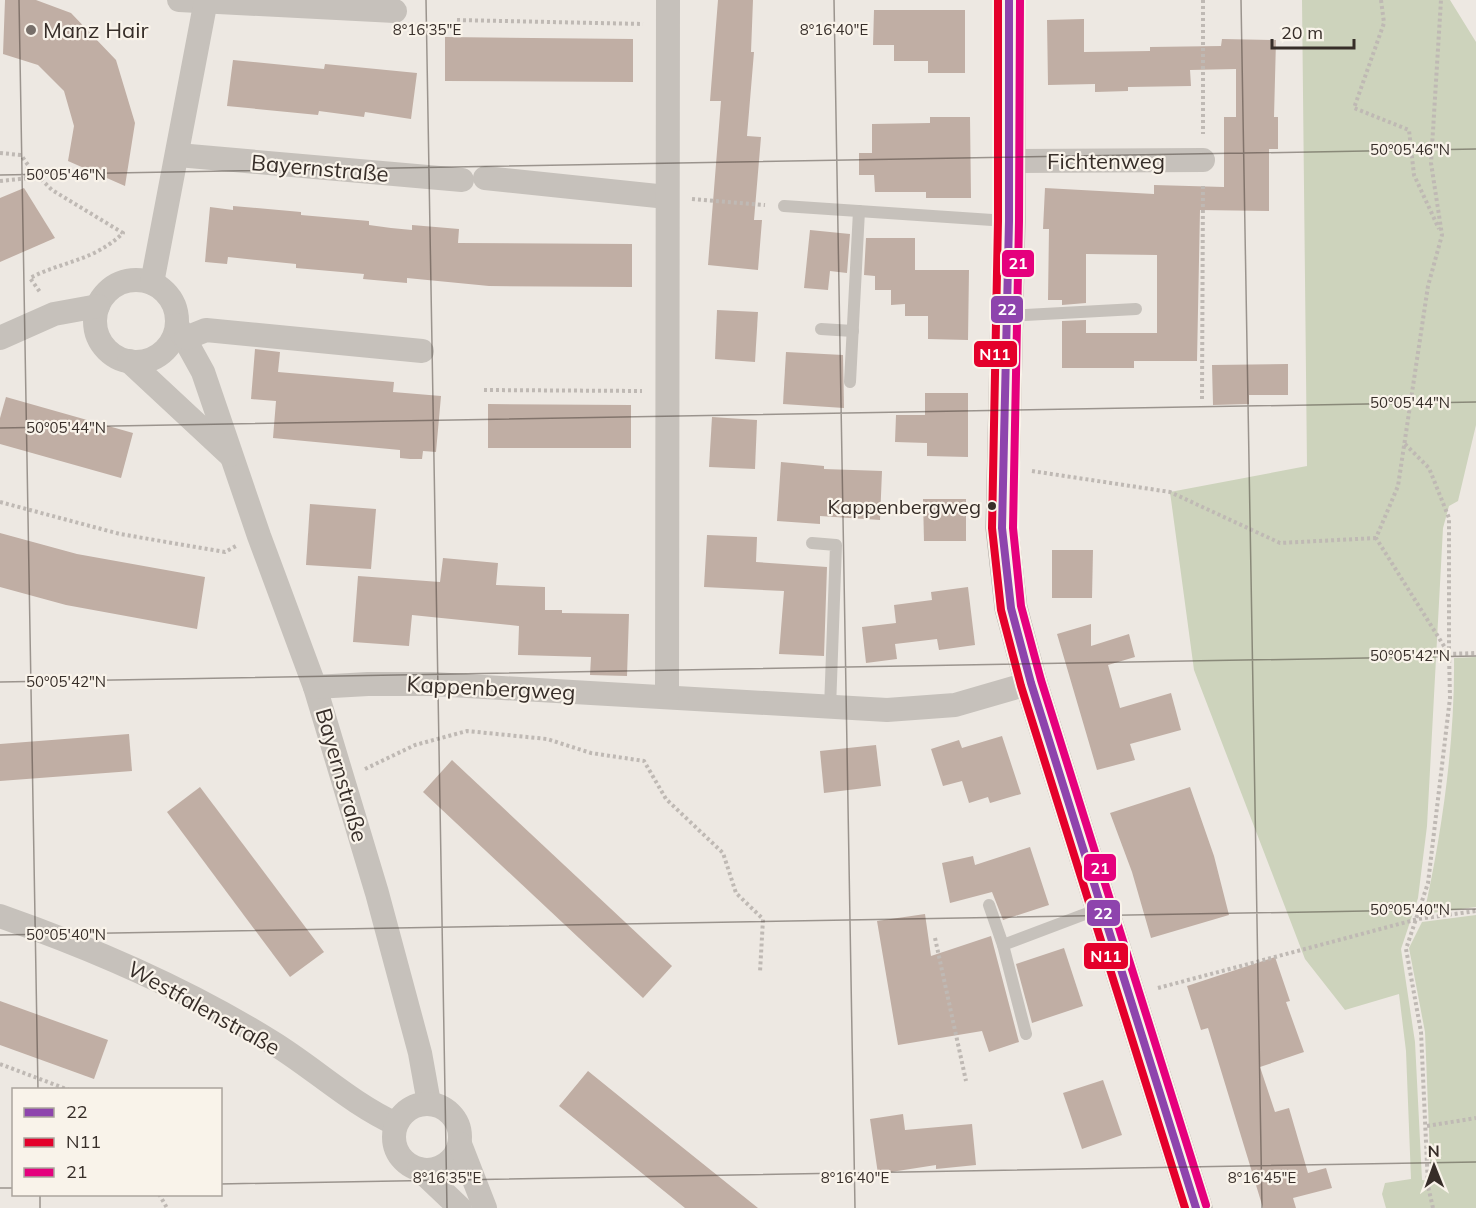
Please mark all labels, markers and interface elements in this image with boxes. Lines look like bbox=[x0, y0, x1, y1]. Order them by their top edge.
scale bar bbox=[1272, 12, 1354, 50]
place label: Manz Hair bbox=[43, 16, 148, 44]
text: 8°16'35"E bbox=[393, 20, 461, 39]
text: 8°16'40"E bbox=[800, 20, 868, 39]
text: 20 m bbox=[1281, 21, 1323, 44]
marker: Manz Hair bbox=[24, 23, 38, 37]
text: 50°05'46"N bbox=[1370, 140, 1450, 159]
street label: Fichtenweg bbox=[1047, 147, 1165, 175]
street label: Bayernstraße bbox=[250, 148, 390, 188]
text: 50°05'46"N bbox=[26, 165, 106, 184]
line badge: 21 bbox=[1001, 249, 1035, 278]
text: 21 bbox=[1008, 253, 1028, 273]
line badge: 22 bbox=[990, 295, 1024, 324]
text: 22 bbox=[997, 299, 1017, 319]
line badge: N11 bbox=[973, 340, 1018, 368]
text: N11 bbox=[979, 344, 1011, 364]
text: 50°05'44"N bbox=[1370, 393, 1450, 412]
text: 50°05'44"N bbox=[26, 418, 106, 437]
place label: Kappenbergweg bbox=[827, 494, 981, 519]
marker: Kappenbergweg bbox=[986, 500, 998, 512]
text: 50°05'42"N bbox=[1370, 646, 1450, 665]
street label: Kappenbergweg bbox=[406, 670, 576, 706]
text: 50°05'42"N bbox=[26, 672, 106, 691]
street label: Bayernstraße bbox=[310, 705, 374, 845]
line badge: 21 bbox=[1083, 853, 1117, 882]
text: 21 bbox=[1090, 858, 1110, 878]
line badge: 22 bbox=[1086, 899, 1121, 927]
text: 50°05'40"N bbox=[1370, 900, 1450, 919]
text: 22 bbox=[1093, 903, 1113, 923]
text: 50°05'40"N bbox=[26, 925, 106, 944]
line badge: N11 bbox=[1083, 942, 1129, 970]
text: N11 bbox=[1090, 946, 1122, 966]
street label: Westfalenstraße bbox=[123, 955, 285, 1061]
legend bbox=[12, 1088, 222, 1196]
text: 22 bbox=[66, 1100, 88, 1123]
text: N11 bbox=[66, 1130, 101, 1153]
north arrow bbox=[1404, 1136, 1464, 1196]
text: N bbox=[1428, 1141, 1440, 1161]
text: 21 bbox=[66, 1160, 88, 1183]
text: 8°16'35"E bbox=[413, 1168, 481, 1187]
text: 8°16'40"E bbox=[821, 1168, 889, 1187]
text: 8°16'45"E bbox=[1228, 1168, 1296, 1187]

